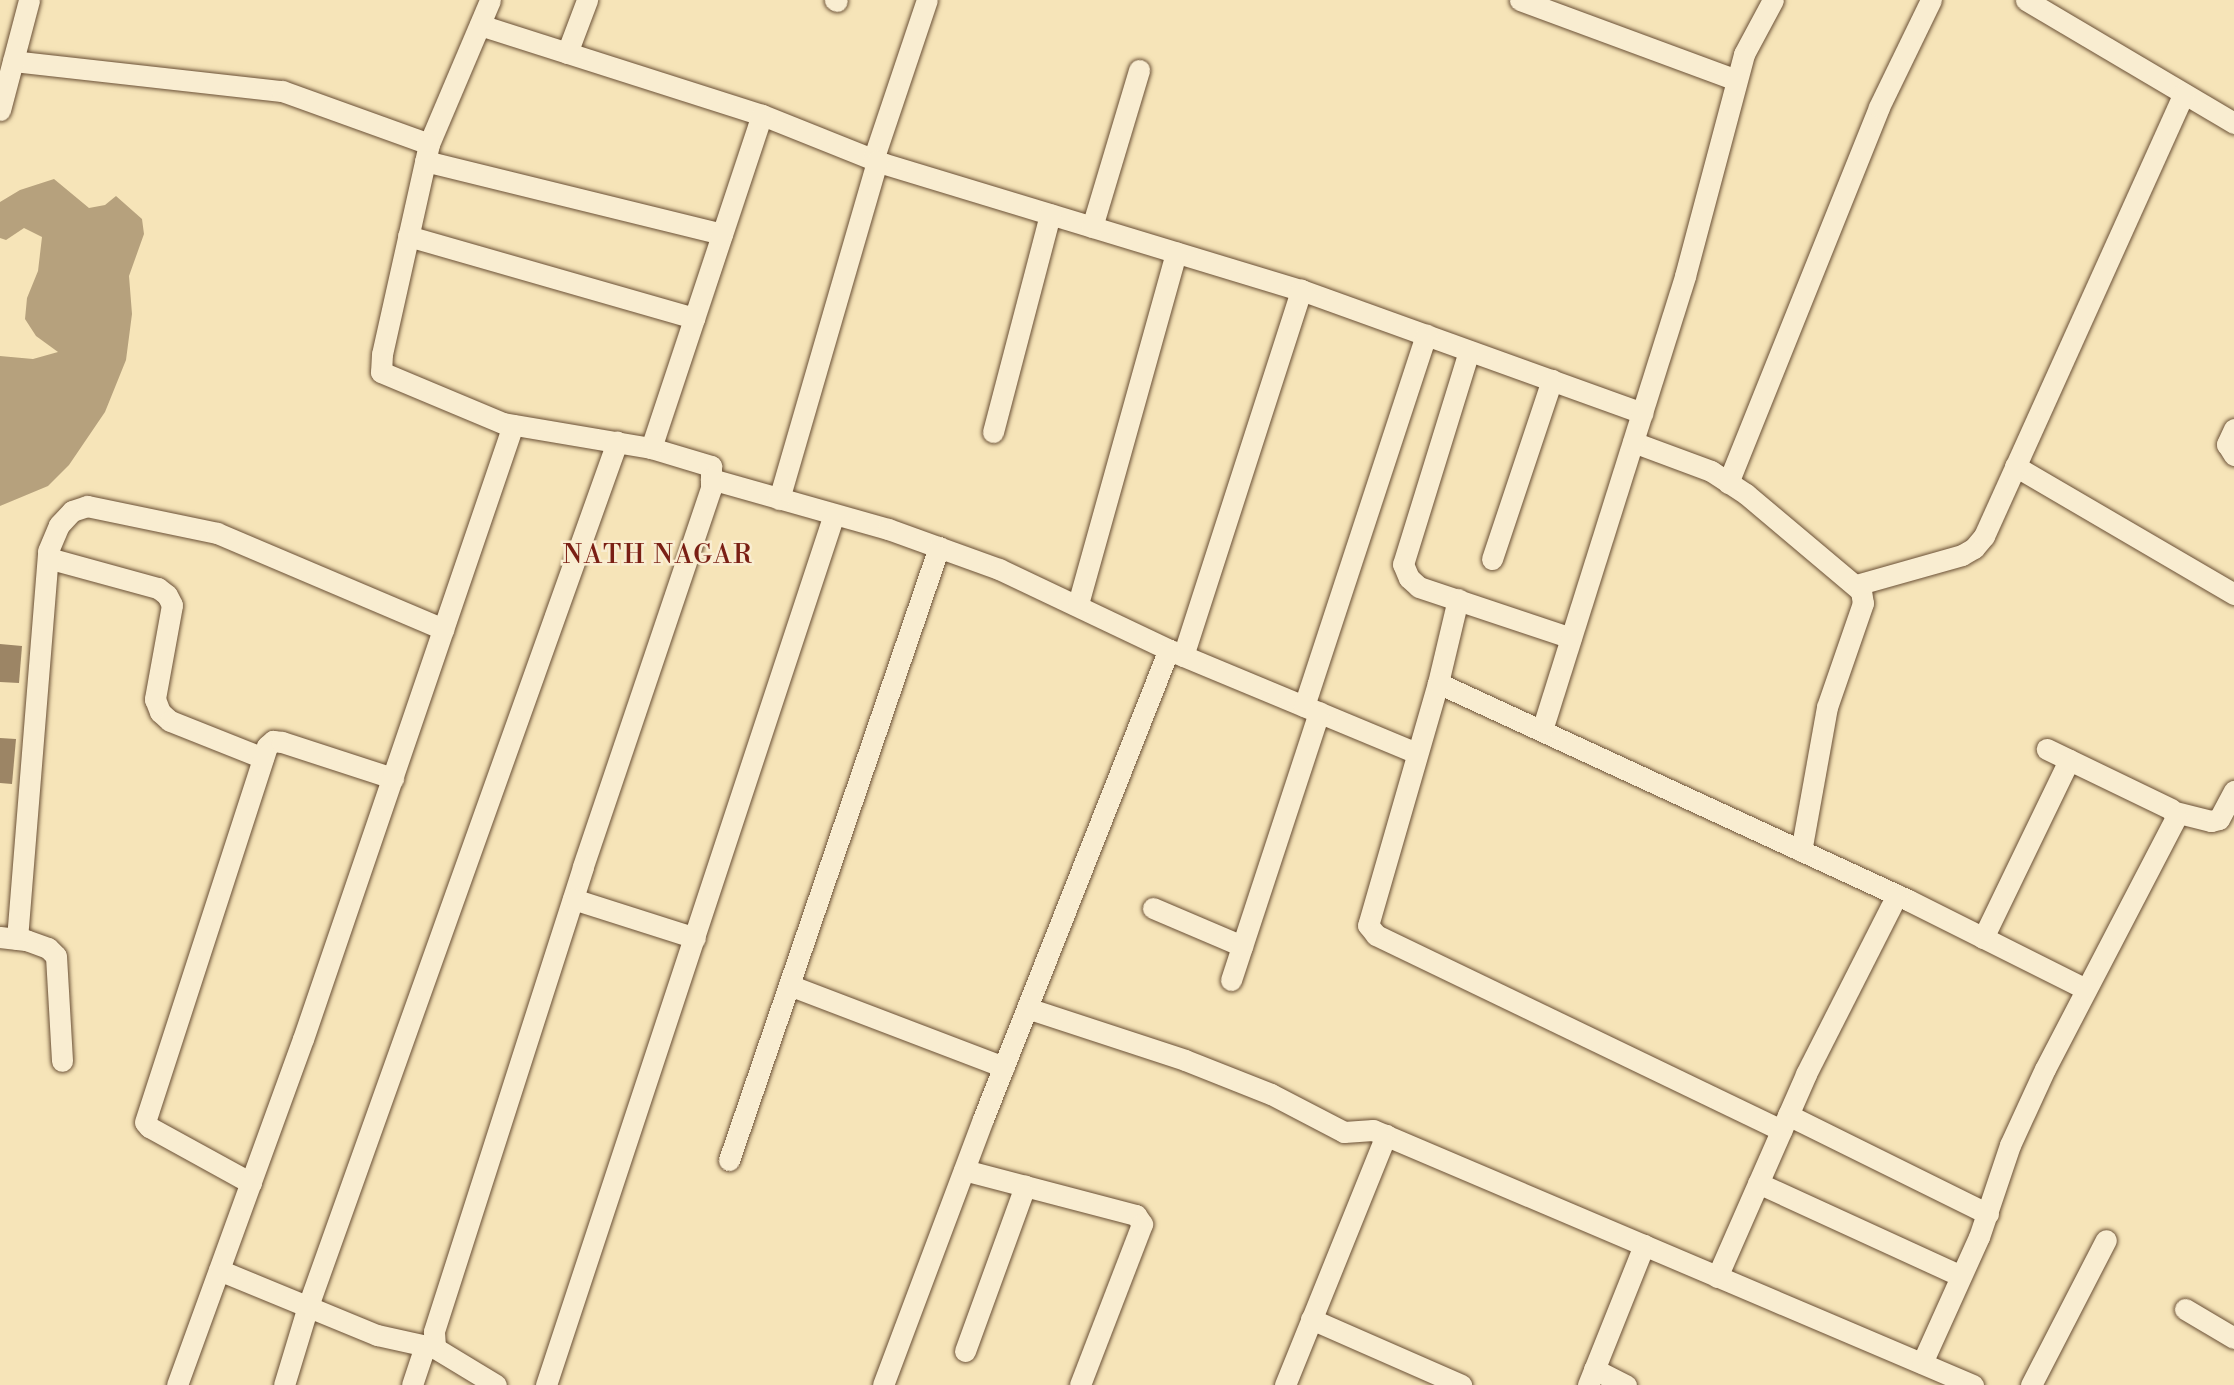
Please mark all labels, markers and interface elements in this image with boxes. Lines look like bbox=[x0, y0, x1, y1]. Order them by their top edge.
district label: NATH NAGAR bbox=[564, 540, 752, 572]

